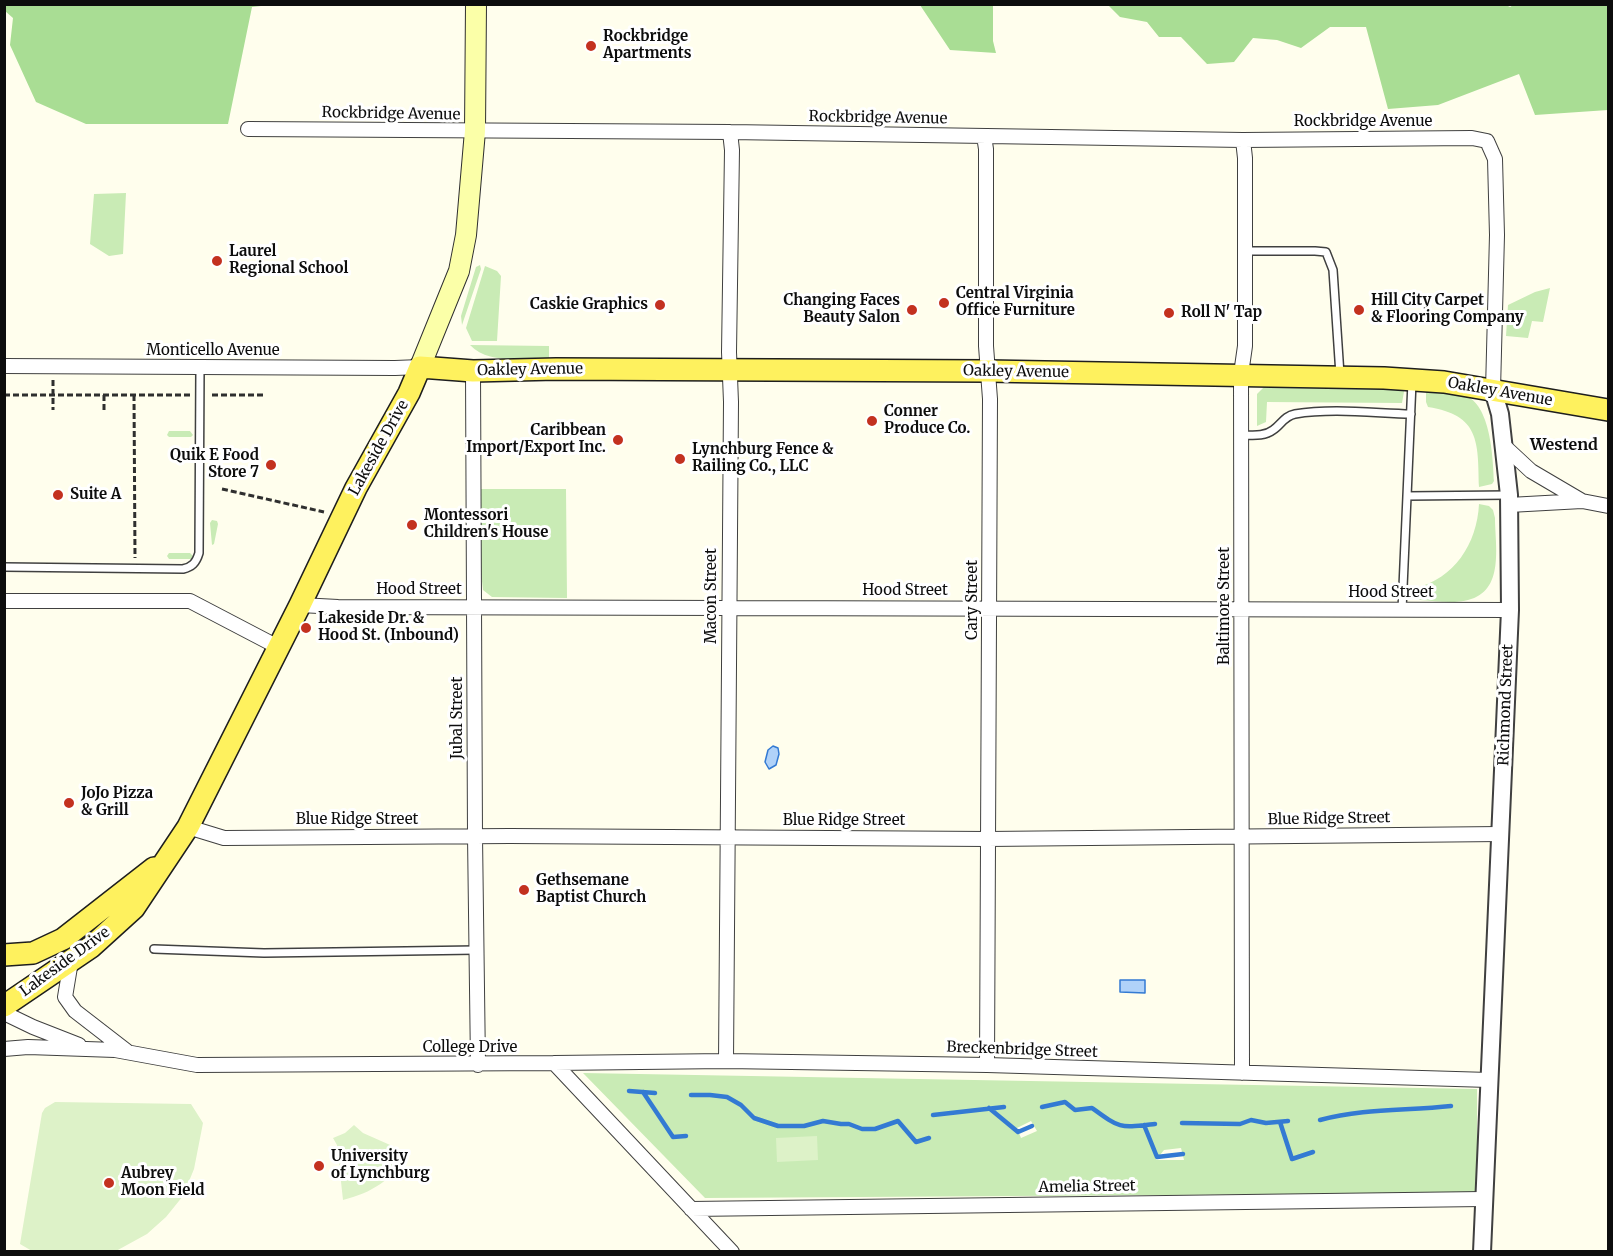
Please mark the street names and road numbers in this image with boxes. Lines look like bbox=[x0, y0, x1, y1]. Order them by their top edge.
street label: Rockbridge Avenue bbox=[322, 104, 460, 124]
street label: Rockbridge Avenue bbox=[809, 108, 947, 128]
street label: Rockbridge Avenue bbox=[1294, 113, 1432, 131]
street label: Monticello Avenue bbox=[146, 342, 280, 360]
street label: Oakley Avenue bbox=[477, 360, 583, 380]
street label: Oakley Avenue bbox=[963, 362, 1069, 382]
street label: Oakley Avenue bbox=[1446, 374, 1554, 410]
street label: Lakeside Drive bbox=[345, 397, 413, 499]
street label: Baltimore Street bbox=[1216, 547, 1234, 665]
street label: Macon Street bbox=[703, 548, 721, 644]
street label: Cary Street bbox=[964, 560, 982, 640]
street label: Hood Street bbox=[376, 581, 462, 599]
street label: Hood Street bbox=[862, 582, 948, 600]
street label: Hood Street bbox=[1348, 584, 1434, 602]
street label: Richmond Street bbox=[1495, 644, 1517, 766]
street label: Jubal Street bbox=[449, 677, 467, 759]
street label: Blue Ridge Street bbox=[1268, 809, 1390, 829]
street label: Blue Ridge Street bbox=[296, 811, 418, 829]
street label: Blue Ridge Street bbox=[783, 812, 905, 830]
street label: Lakeside Drive bbox=[17, 923, 113, 1001]
street label: Breckenbridge Street bbox=[946, 1038, 1098, 1062]
street label: College Drive bbox=[423, 1039, 517, 1057]
street label: Amelia Street bbox=[1038, 1177, 1136, 1197]

